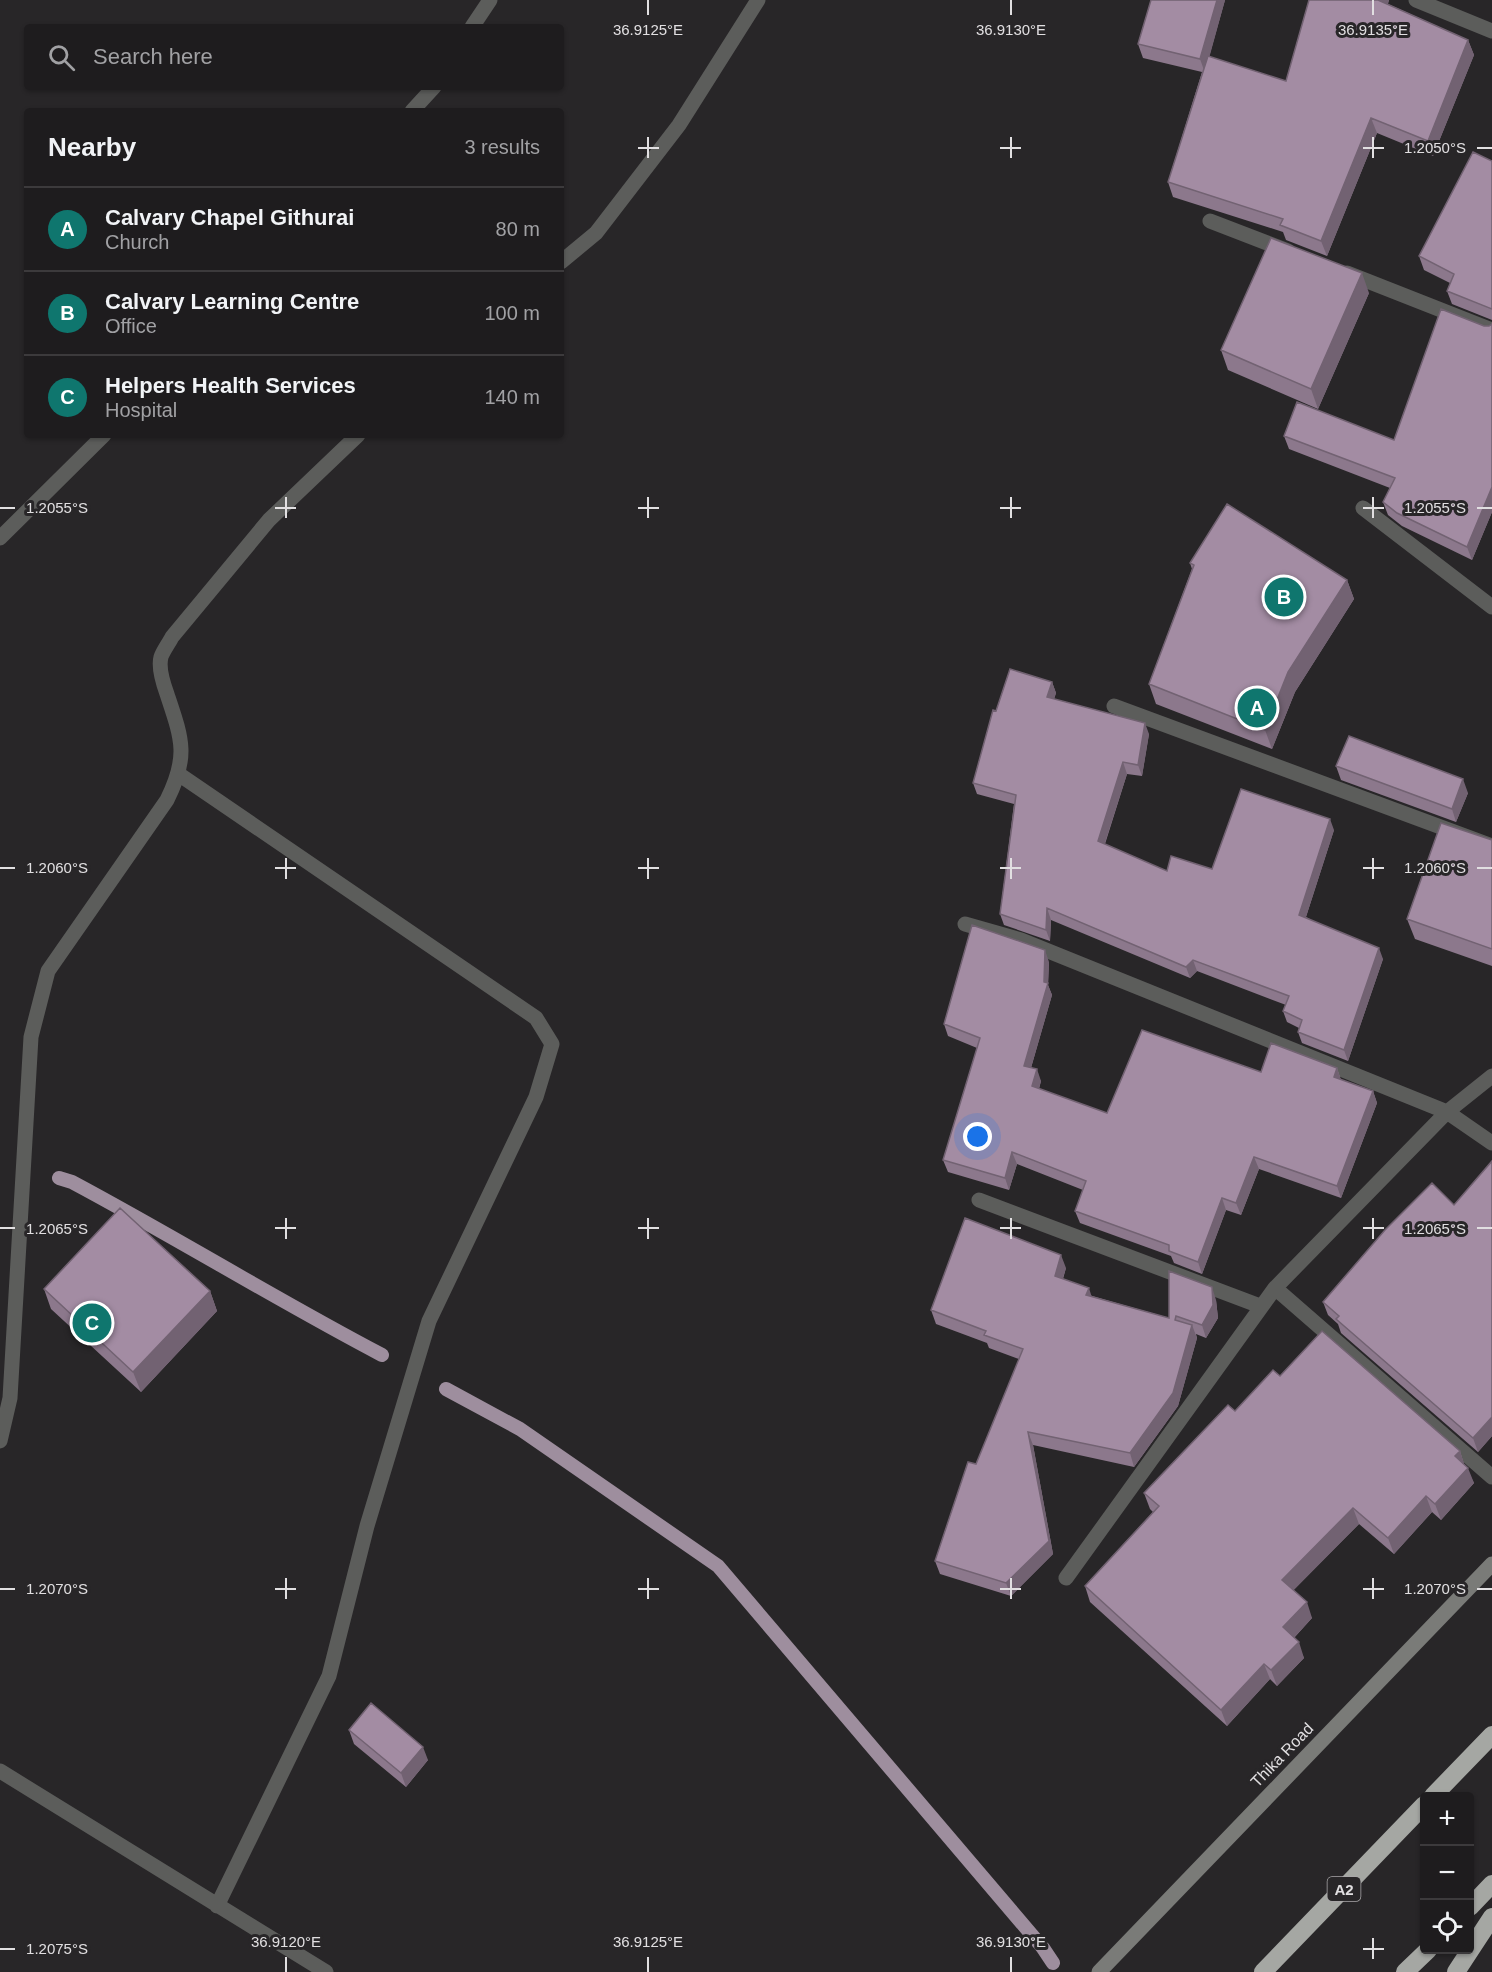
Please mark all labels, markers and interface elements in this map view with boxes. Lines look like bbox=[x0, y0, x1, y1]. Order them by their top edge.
text: 36.9125°E bbox=[613, 21, 683, 38]
text: 36.9130°E bbox=[976, 21, 1046, 38]
text: 36.9135°E bbox=[1338, 21, 1408, 38]
search box bbox=[24, 24, 564, 90]
icon: search bbox=[45, 41, 78, 74]
text: Search here bbox=[93, 44, 213, 69]
text: Nearby bbox=[48, 132, 136, 162]
text: 3 results bbox=[464, 136, 540, 158]
text: 1.2050°S bbox=[1404, 139, 1466, 156]
text: Calvary Chapel Githurai bbox=[105, 205, 354, 230]
text: A bbox=[60, 218, 75, 240]
text: 80 m bbox=[496, 218, 540, 240]
text: Church bbox=[105, 231, 169, 253]
text: Calvary Learning Centre bbox=[105, 289, 359, 314]
text: B bbox=[60, 302, 75, 324]
text: 100 m bbox=[484, 302, 540, 324]
text: Office bbox=[105, 315, 157, 337]
text: Helpers Health Services bbox=[105, 373, 356, 398]
text: C bbox=[60, 386, 75, 408]
text: 140 m bbox=[484, 386, 540, 408]
text: Hospital bbox=[105, 399, 177, 421]
text: 1.2055°S bbox=[26, 499, 88, 516]
text: 1.2055°S bbox=[1404, 499, 1466, 516]
pin: B bbox=[1264, 574, 1304, 620]
pin: A bbox=[1238, 686, 1276, 730]
text: 1.2060°S bbox=[26, 859, 88, 876]
text: 1.2060°S bbox=[1404, 859, 1466, 876]
your location bbox=[963, 1122, 992, 1151]
text: 1.2065°S bbox=[26, 1220, 88, 1237]
text: 1.2065°S bbox=[1404, 1220, 1466, 1237]
pin: C bbox=[72, 1300, 112, 1346]
text: 1.2070°S bbox=[26, 1580, 88, 1597]
text: 1.2070°S bbox=[1404, 1580, 1466, 1597]
street label: Thika Road bbox=[1247, 1720, 1317, 1790]
map controls bbox=[1420, 1792, 1474, 1954]
button: + bbox=[1420, 1792, 1474, 1846]
button: − bbox=[1420, 1846, 1474, 1900]
road number: A2 bbox=[1328, 1877, 1360, 1901]
button: locate bbox=[1420, 1900, 1474, 1954]
text: 36.9120°E bbox=[251, 1933, 321, 1950]
text: 36.9125°E bbox=[613, 1933, 683, 1950]
text: 36.9130°E bbox=[976, 1933, 1046, 1950]
text: 1.2075°S bbox=[26, 1940, 88, 1957]

